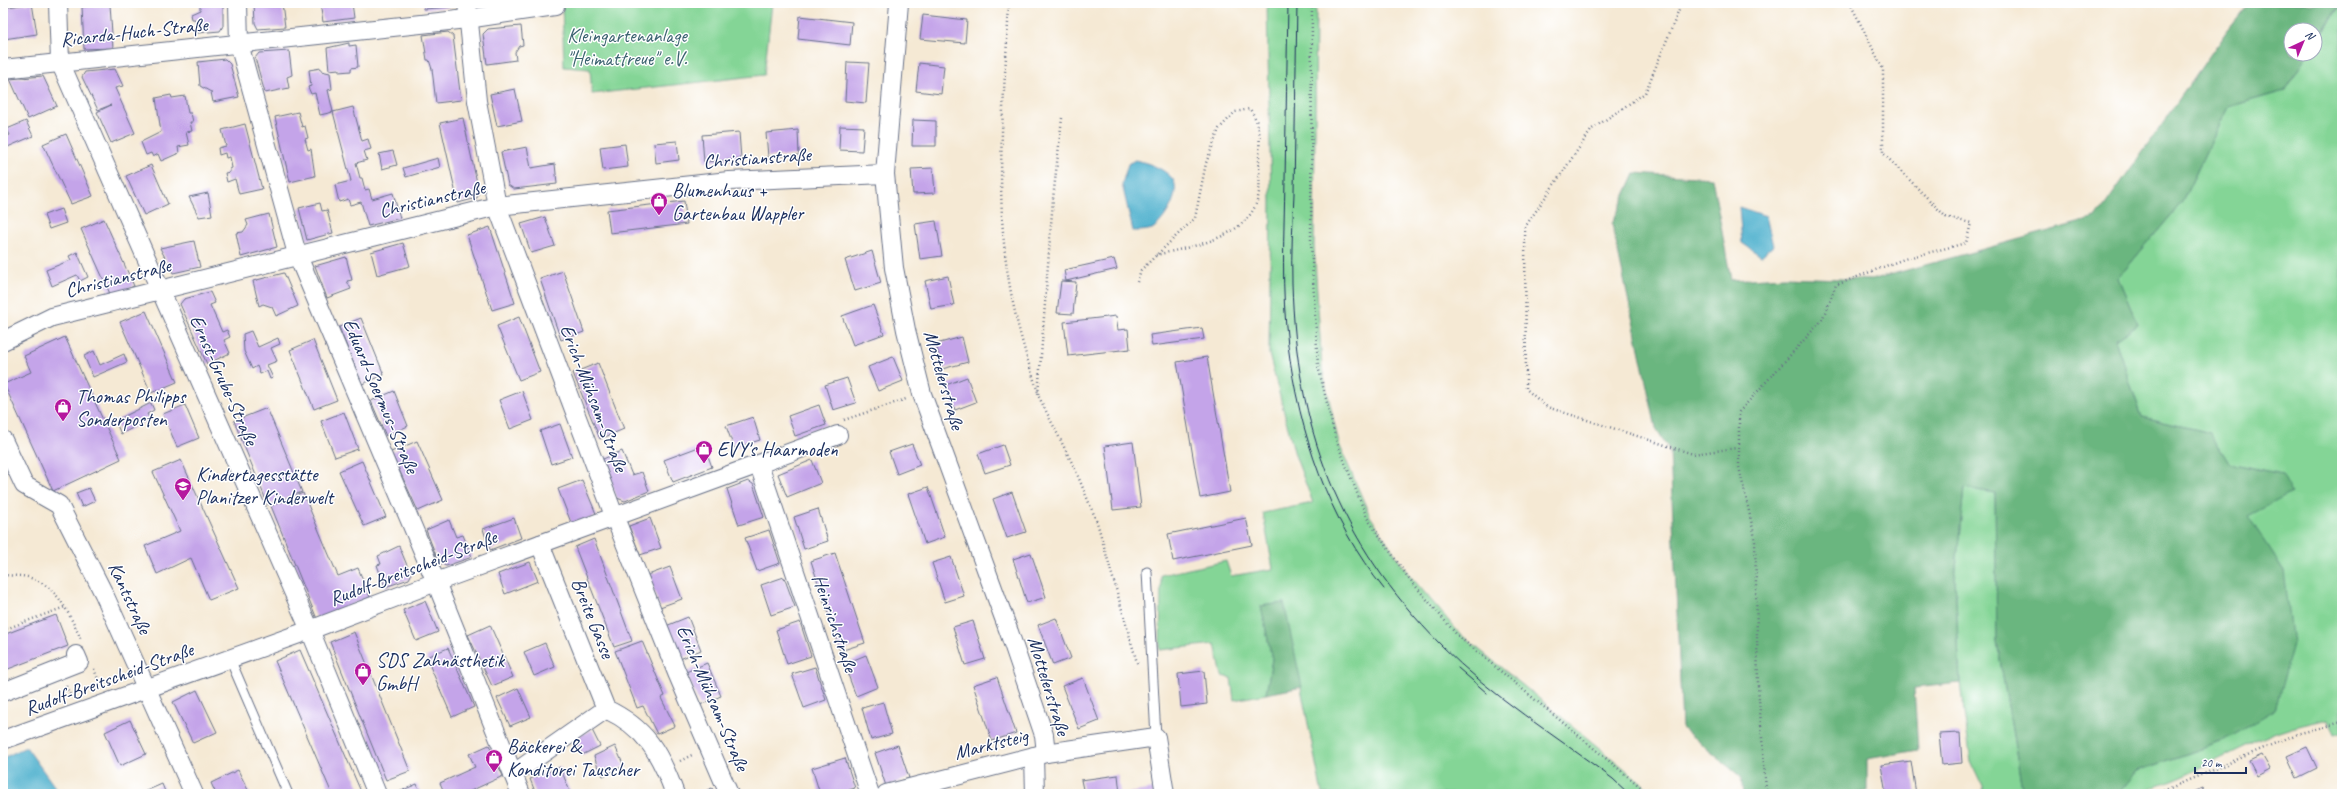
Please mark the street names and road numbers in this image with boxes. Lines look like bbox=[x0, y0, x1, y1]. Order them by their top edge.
street label: Ricarda-Huch-Straße bbox=[59, 12, 210, 52]
street label: Christianstraße bbox=[702, 142, 813, 174]
street label: Christianstraße bbox=[377, 174, 489, 223]
street label: Christianstraße bbox=[63, 252, 175, 303]
street label: Ernst-Grube-Straße bbox=[184, 311, 264, 450]
street label: Eduard-Soermus-Straße bbox=[337, 315, 425, 479]
street label: Erich-Mühsam-Straße bbox=[554, 321, 634, 477]
street label: Mottelerstraße bbox=[918, 328, 970, 434]
street label: Rudolf-Breitscheid-Straße bbox=[326, 524, 502, 611]
street label: Kantstraße bbox=[102, 558, 158, 639]
street label: Heinrichstraße bbox=[807, 571, 864, 677]
street label: Breite Gasse bbox=[566, 574, 621, 663]
street label: Erich-Mühsam-Straße bbox=[671, 621, 756, 776]
street label: Mottelerstraße bbox=[1022, 634, 1076, 740]
street label: Rudolf-Breitscheid-Straße bbox=[21, 636, 198, 721]
street label: Marktsteig bbox=[952, 722, 1032, 765]

